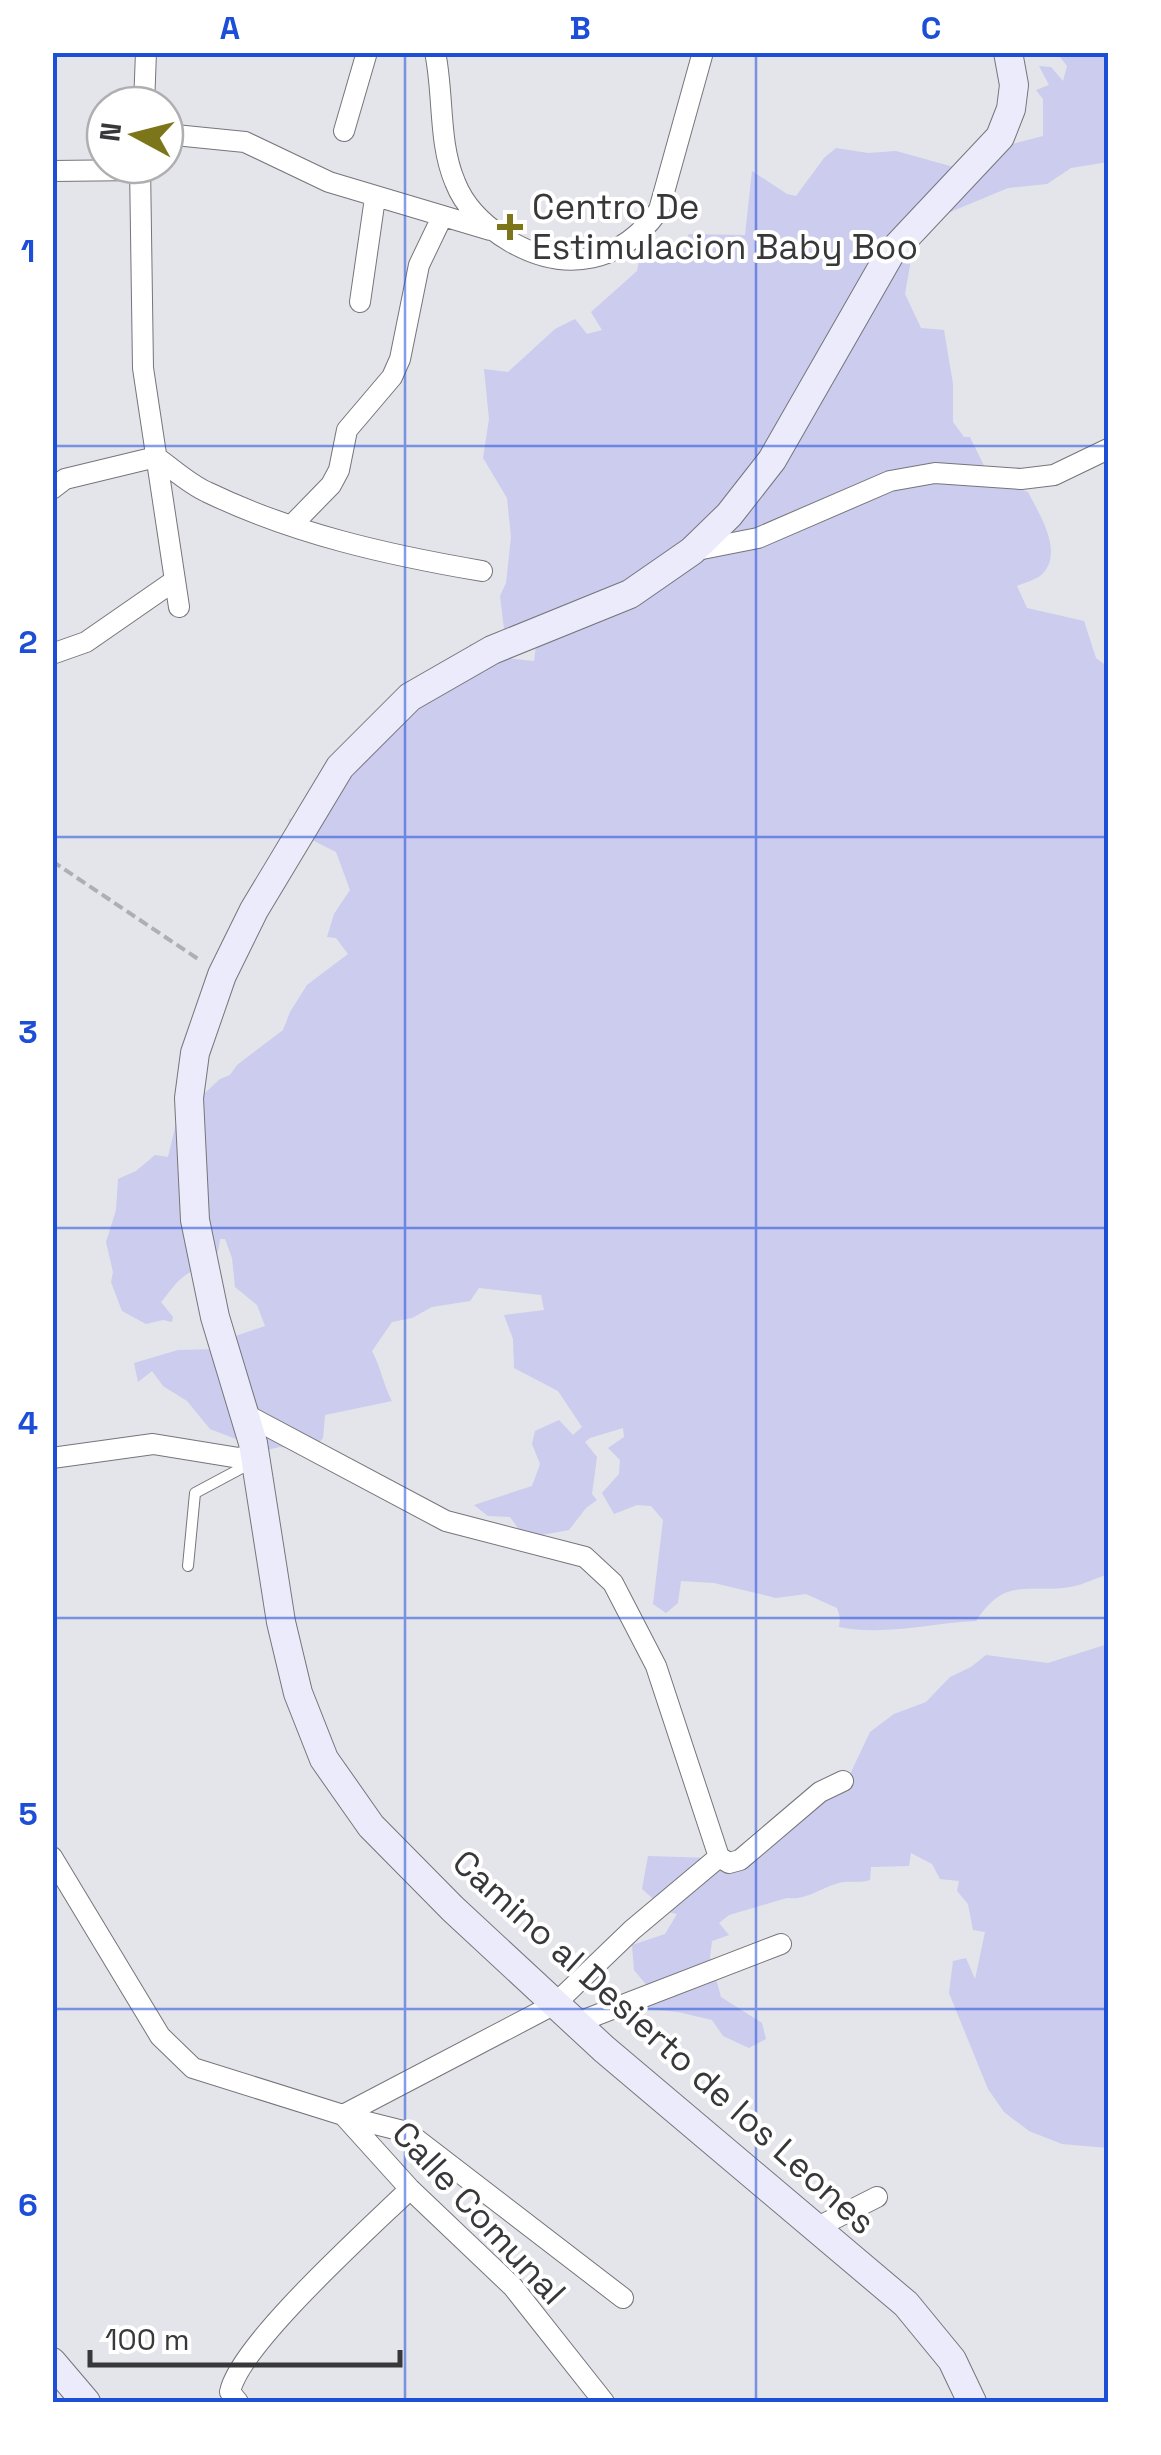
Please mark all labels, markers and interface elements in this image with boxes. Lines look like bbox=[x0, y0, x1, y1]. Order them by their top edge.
text: A bbox=[220, 8, 240, 48]
text: B bbox=[569, 8, 591, 48]
text: C bbox=[921, 8, 941, 48]
north arrow bbox=[85, 85, 185, 185]
text: N bbox=[91, 120, 129, 143]
place label: Centro De Estimulacion Baby Boo bbox=[532, 185, 918, 269]
marker: Centro De Estimulacion Baby Boo bbox=[497, 214, 523, 240]
text: 1 bbox=[21, 231, 35, 271]
text: 2 bbox=[18, 622, 38, 662]
text: 3 bbox=[18, 1012, 38, 1052]
text: 4 bbox=[18, 1403, 38, 1443]
text: 5 bbox=[18, 1794, 38, 1834]
street label: Camino al Desierto de los Leones bbox=[443, 1840, 885, 2244]
street label: Calle Comunal bbox=[383, 2112, 575, 2314]
text: 6 bbox=[18, 2185, 38, 2225]
scale bar bbox=[90, 2305, 400, 2367]
text: 100 m bbox=[105, 2320, 190, 2359]

